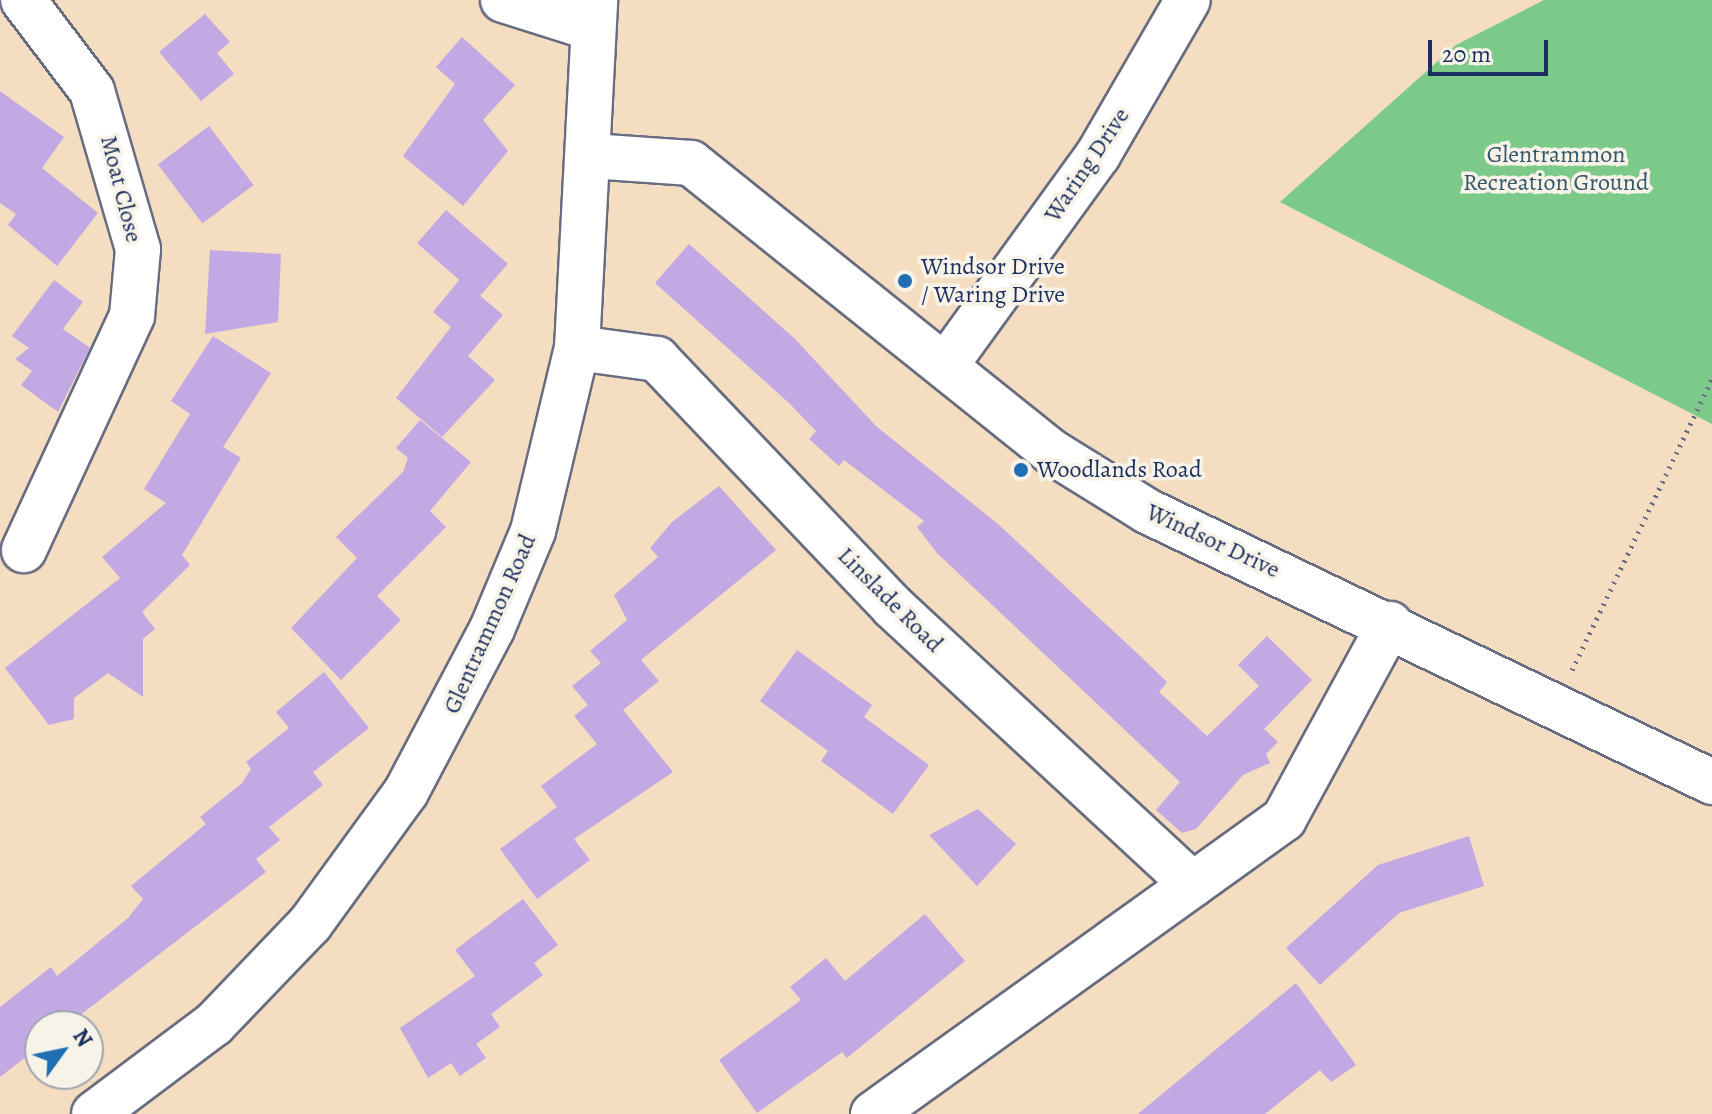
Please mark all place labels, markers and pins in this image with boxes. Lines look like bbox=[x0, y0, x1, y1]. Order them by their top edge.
place label: Windsor Drive / Waring Drive bbox=[921, 253, 1065, 309]
marker: Windsor Drive / Waring Drive bbox=[896, 272, 914, 290]
place label: Woodlands Road bbox=[1037, 456, 1202, 484]
marker: Woodlands Road bbox=[1012, 461, 1030, 479]

